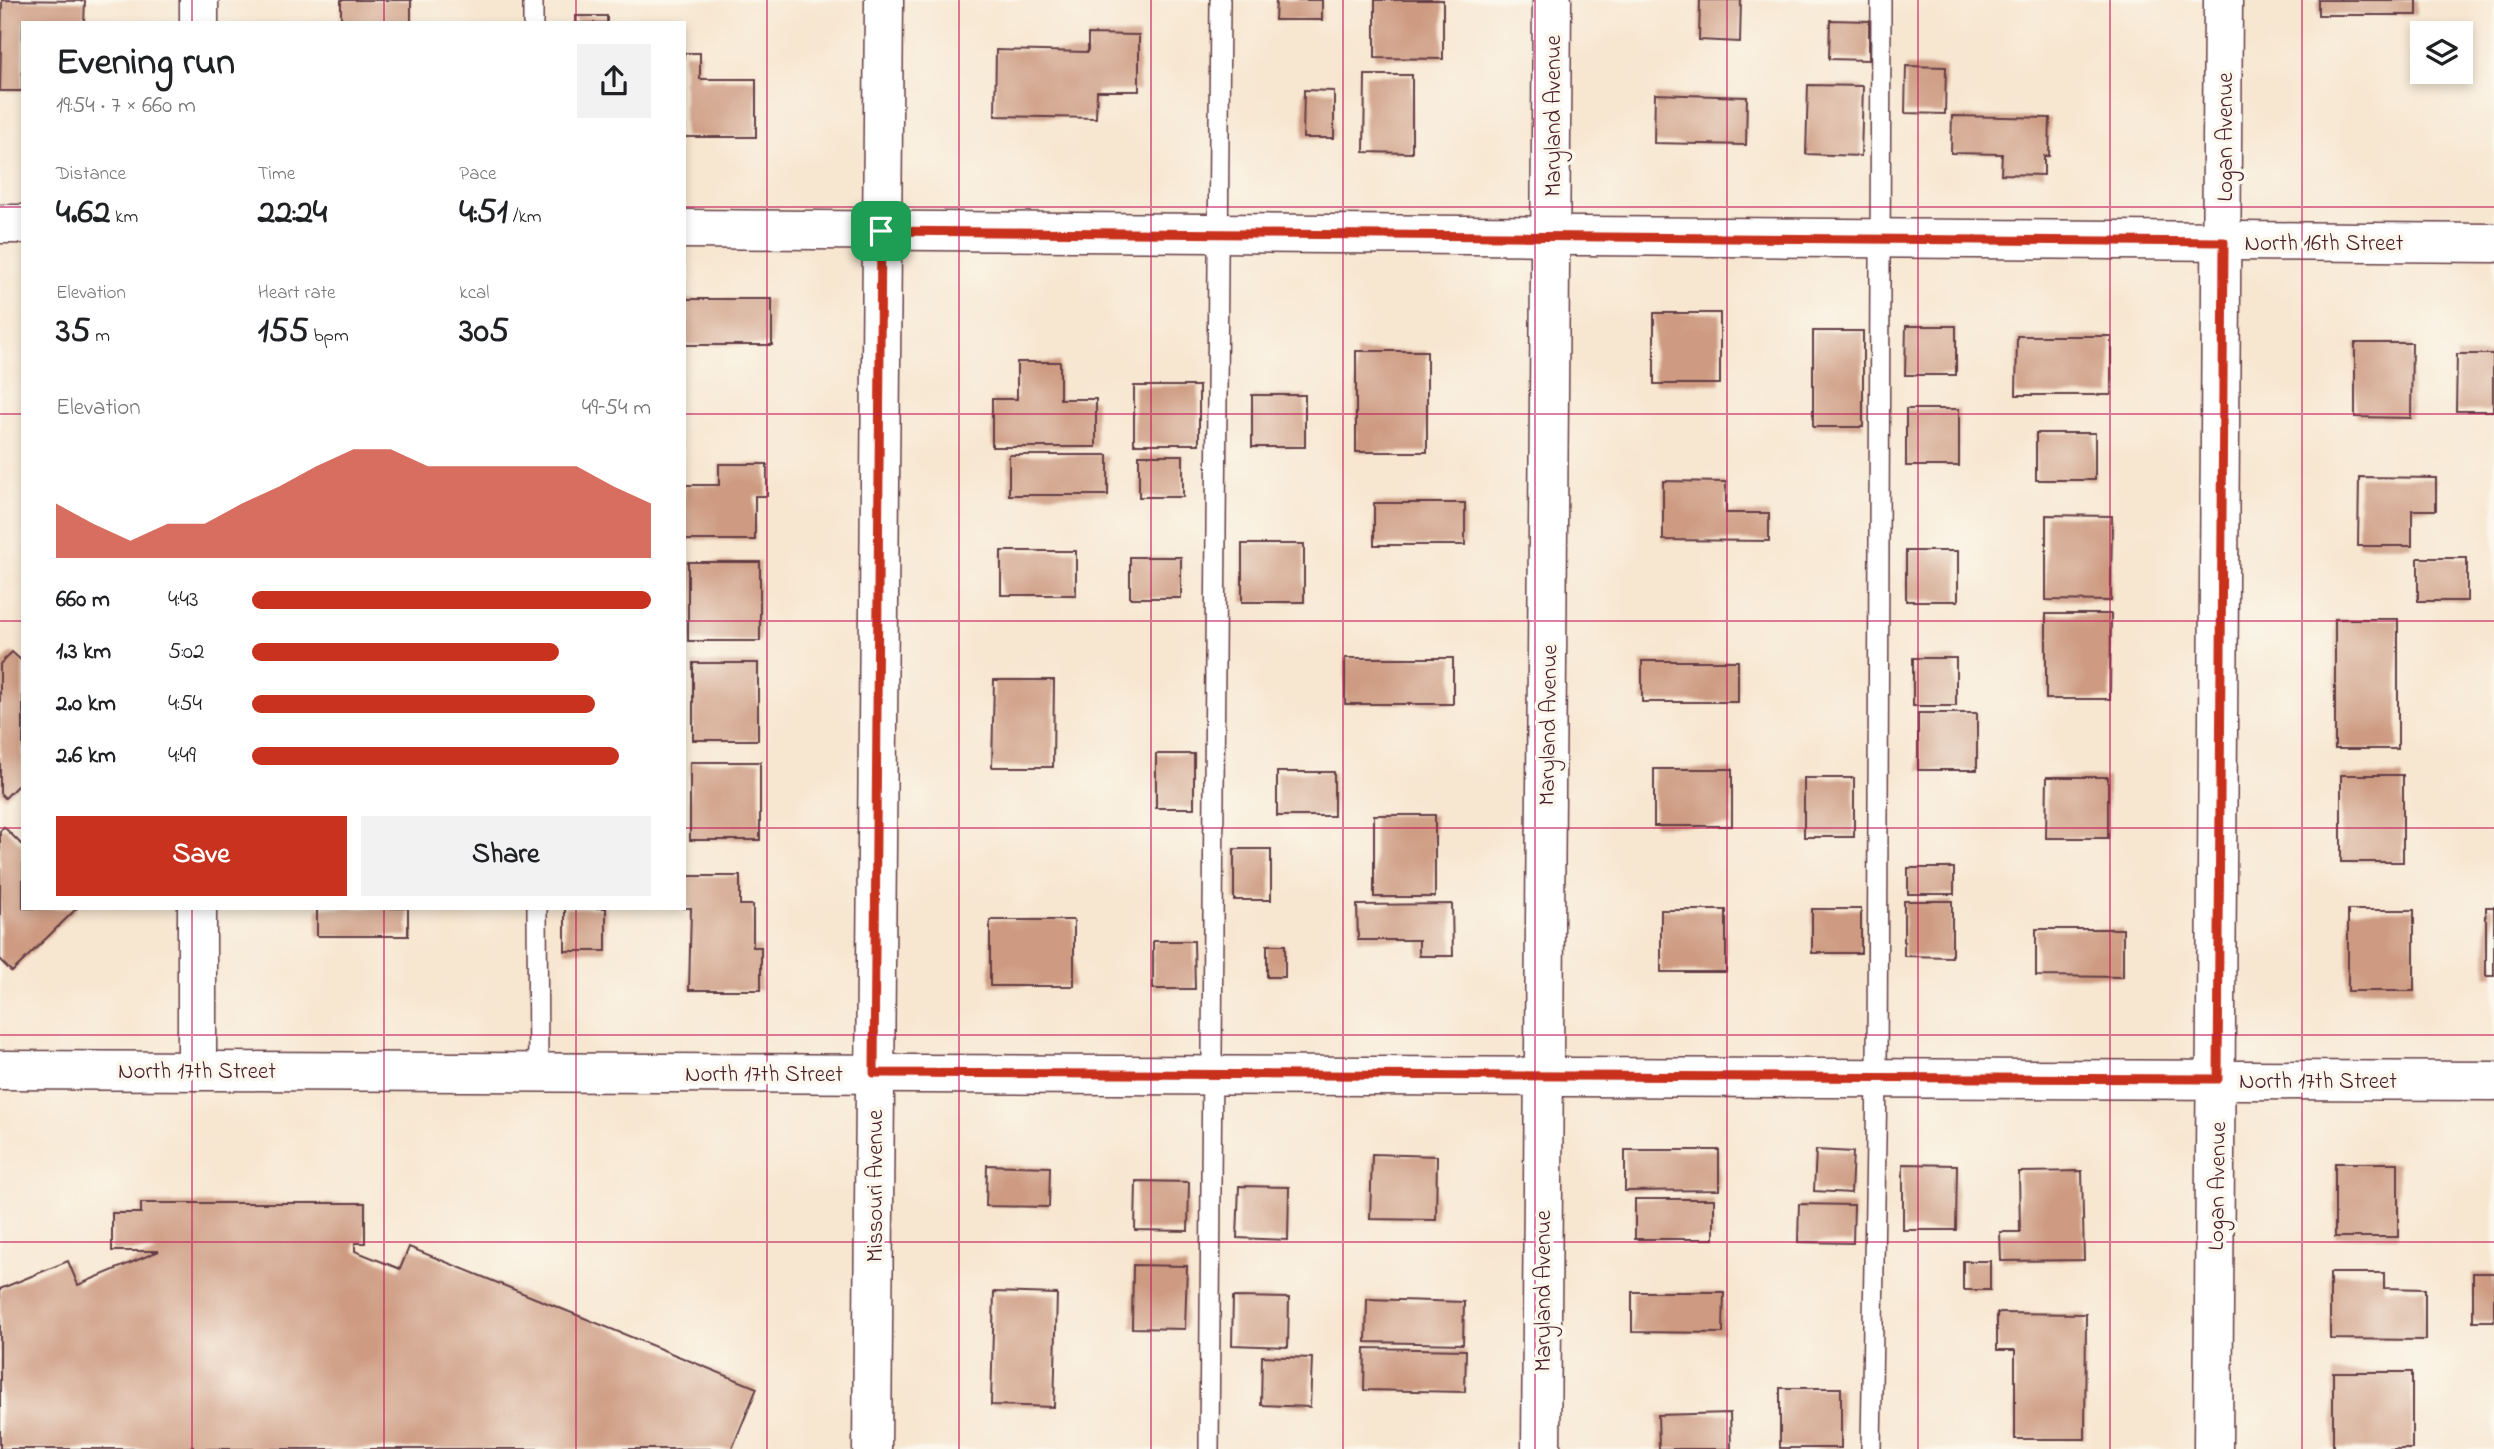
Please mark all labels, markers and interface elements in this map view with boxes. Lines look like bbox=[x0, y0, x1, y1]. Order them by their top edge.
map controls bbox=[2410, 21, 2473, 84]
button: layers bbox=[2410, 21, 2473, 84]
street label: Maryland Avenue bbox=[1538, 35, 1573, 197]
text: Evening run bbox=[56, 36, 235, 92]
button: share bbox=[577, 44, 651, 118]
street label: Logan Avenue bbox=[2210, 72, 2244, 202]
text: 19:54 · 7 × 660 m bbox=[56, 90, 196, 123]
text: Distance bbox=[56, 161, 126, 188]
text: Time bbox=[258, 161, 295, 188]
text: Pace bbox=[459, 161, 496, 188]
text: 4.62 bbox=[56, 188, 110, 239]
text: 22:24 bbox=[258, 188, 327, 239]
text: 4:51 bbox=[459, 188, 508, 239]
pin bbox=[851, 201, 911, 261]
text: km bbox=[110, 204, 138, 231]
text: /km bbox=[508, 204, 542, 231]
icon: arrive bbox=[862, 212, 900, 250]
street label: North 16th Street bbox=[2245, 228, 2404, 261]
text: Elevation bbox=[56, 280, 126, 307]
text: Heart rate bbox=[258, 280, 336, 307]
text: kcal bbox=[459, 280, 490, 307]
text: 35 bbox=[56, 307, 90, 358]
text: 155 bbox=[258, 307, 309, 358]
text: 305 bbox=[459, 307, 509, 358]
text: m bbox=[90, 323, 110, 350]
text: bpm bbox=[309, 323, 349, 350]
text: Elevation bbox=[56, 392, 141, 425]
text: 49–54 m bbox=[582, 392, 651, 425]
text: 660 m bbox=[56, 584, 110, 617]
text: 4:43 bbox=[168, 584, 198, 617]
text: 1.3 km bbox=[56, 636, 111, 669]
text: 5:02 bbox=[168, 636, 204, 669]
street label: Maryland Avenue bbox=[1532, 643, 1569, 806]
text: 2.0 km bbox=[56, 688, 116, 721]
text: 4:54 bbox=[168, 688, 202, 721]
text: 2.6 km bbox=[56, 740, 116, 773]
text: 4:49 bbox=[168, 740, 196, 773]
button: Save bbox=[56, 816, 347, 896]
button: Share bbox=[361, 816, 651, 896]
street label: North 17th Street bbox=[118, 1056, 276, 1089]
street label: North 17th Street bbox=[685, 1059, 843, 1092]
street label: North 17th Street bbox=[2239, 1066, 2397, 1099]
street label: Missouri Avenue bbox=[860, 1109, 893, 1262]
street label: Logan Avenue bbox=[2201, 1121, 2237, 1251]
street label: Maryland Avenue bbox=[1528, 1210, 1563, 1372]

